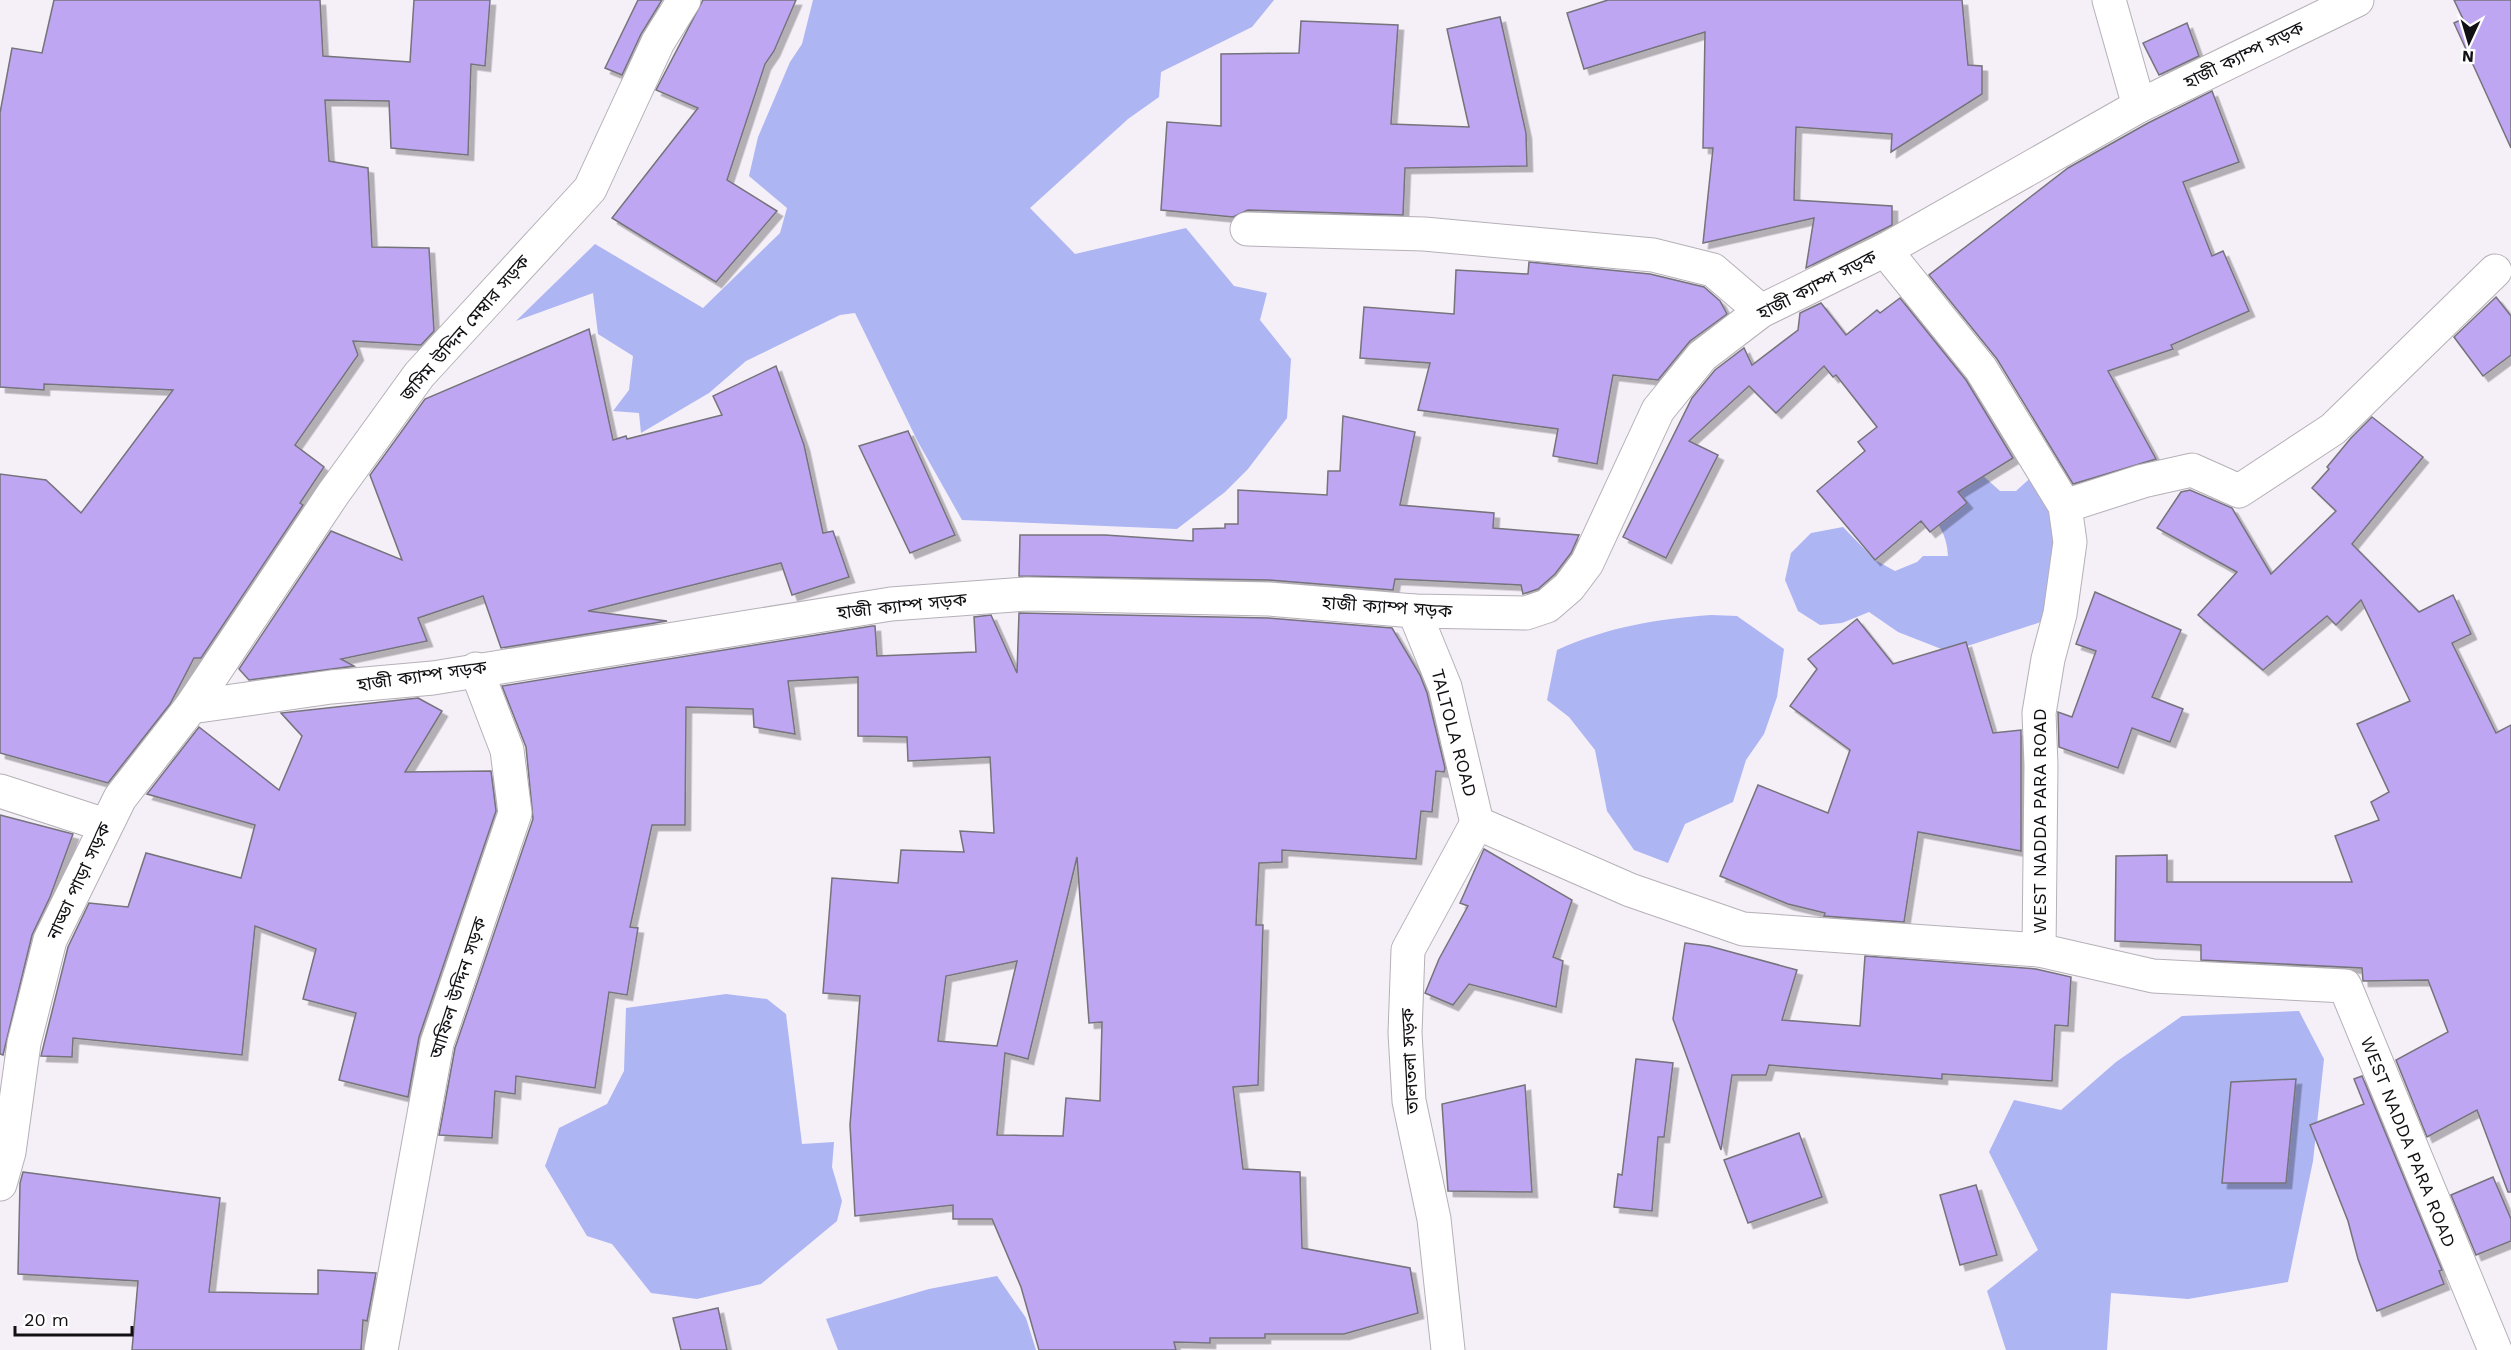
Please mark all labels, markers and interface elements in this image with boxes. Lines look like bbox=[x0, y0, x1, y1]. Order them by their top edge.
north arrow bbox=[2439, 12, 2499, 72]
street label: হাজী ক্যাম্প সড়ক bbox=[2180, 16, 2307, 93]
text: N bbox=[2461, 47, 2475, 66]
street label: হাজী ক্যাম্প সড়ক bbox=[1753, 245, 1880, 324]
street label: জসিম উদ্দিন মেম্বার সড়ক bbox=[395, 250, 534, 406]
street label: হাজী ক্যাম্প সড়ক bbox=[835, 588, 968, 623]
street label: হাজী ক্যাম্প সড়ক bbox=[1320, 591, 1453, 622]
street label: হাজী ক্যাম্প সড়ক bbox=[355, 656, 488, 695]
street label: TALTOLA ROAD bbox=[1427, 667, 1482, 799]
street label: WEST NADDA PARA ROAD bbox=[2029, 708, 2050, 934]
street label: নাড্ডা পাড়া সড়ক bbox=[42, 819, 115, 944]
street label: আফিল উদ্দিন সড়ক bbox=[424, 914, 490, 1062]
street label: তালতলা সড়ক bbox=[1396, 1007, 1423, 1116]
street label: WEST NADDA PARA ROAD bbox=[2357, 1033, 2460, 1250]
scale bar bbox=[15, 1299, 132, 1337]
text: 20 m bbox=[24, 1309, 69, 1330]

